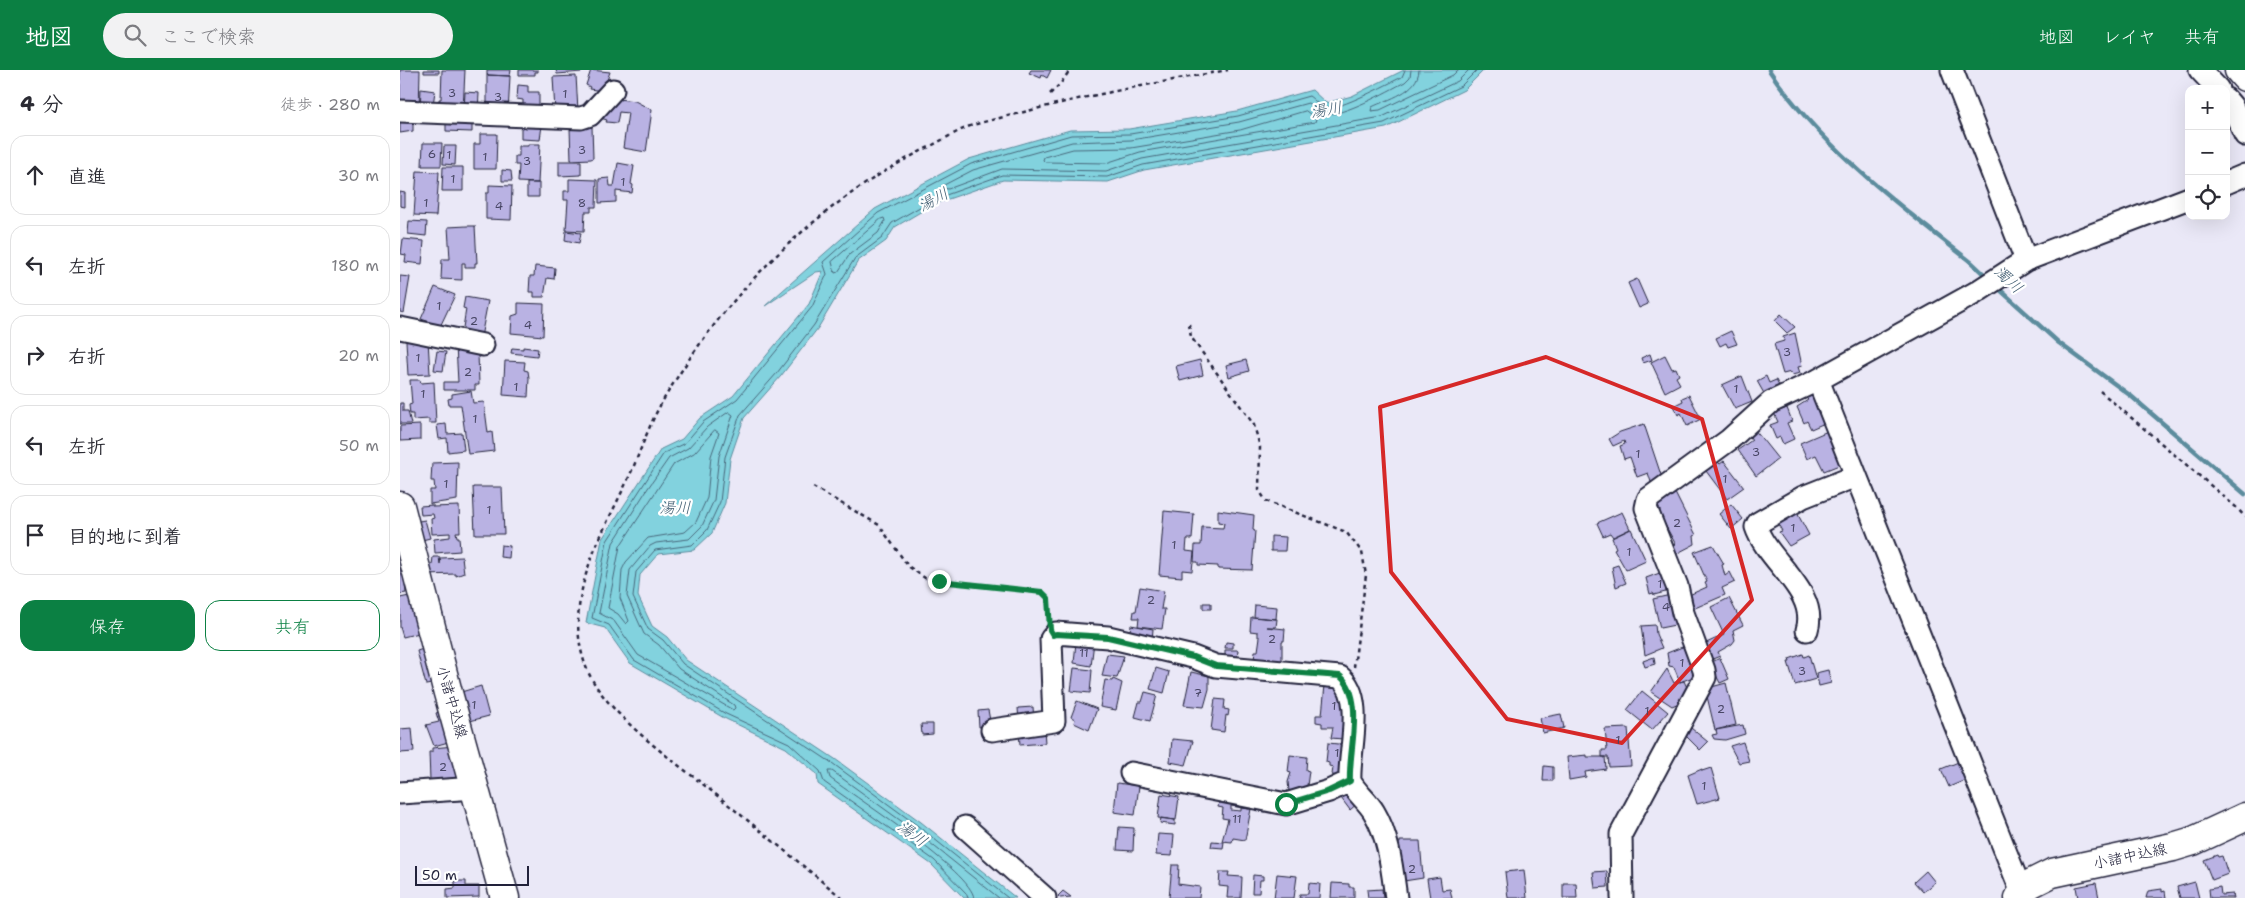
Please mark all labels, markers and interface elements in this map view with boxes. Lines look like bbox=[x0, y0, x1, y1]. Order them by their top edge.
search box bbox=[103, 13, 453, 58]
text: 地図 bbox=[25, 21, 73, 53]
icon: search bbox=[121, 21, 149, 49]
text: ここで検索 bbox=[161, 24, 256, 49]
text: 地図 bbox=[2039, 25, 2075, 49]
text: レイヤ bbox=[2103, 25, 2156, 49]
text: 共有 bbox=[2184, 25, 2220, 49]
house number: 3 bbox=[448, 85, 456, 101]
map controls bbox=[2185, 85, 2230, 220]
button: + bbox=[2185, 85, 2230, 130]
house number: 1 bbox=[562, 86, 568, 102]
house number: 3 bbox=[494, 89, 502, 105]
text: 4 分 bbox=[20, 90, 63, 118]
text: 徒歩 · 280 m bbox=[281, 94, 380, 115]
water label: 湯川 bbox=[1309, 97, 1344, 122]
button: − bbox=[2185, 130, 2230, 175]
house number: 3 bbox=[578, 142, 586, 158]
house number: 6 bbox=[428, 146, 436, 162]
house number: 1 bbox=[446, 147, 452, 163]
house number: 1 bbox=[482, 149, 488, 165]
house number: 3 bbox=[523, 153, 531, 169]
icon: ahead bbox=[21, 161, 49, 189]
text: 直進 bbox=[68, 164, 106, 189]
text: 30 m bbox=[338, 165, 379, 186]
house number: 1 bbox=[450, 171, 456, 187]
house number: 1 bbox=[620, 174, 626, 190]
button: locate bbox=[2185, 175, 2230, 220]
water label: 湯川 bbox=[914, 183, 952, 216]
house number: 1 bbox=[423, 195, 429, 211]
house number: 8 bbox=[578, 195, 586, 211]
house number: 4 bbox=[495, 198, 503, 214]
icon: left bbox=[21, 251, 49, 279]
text: 左折 bbox=[68, 254, 106, 279]
text: 180 m bbox=[331, 255, 379, 276]
water label: 濁川 bbox=[1990, 261, 2028, 298]
house number: 1 bbox=[436, 298, 442, 314]
house number: 2 bbox=[470, 313, 478, 329]
house number: 4 bbox=[524, 317, 532, 333]
icon: right bbox=[21, 341, 49, 369]
text: 右折 bbox=[68, 344, 106, 369]
house number: 3 bbox=[1783, 344, 1791, 360]
text: 20 m bbox=[338, 345, 379, 366]
house number: 1 bbox=[415, 350, 421, 366]
house number: 2 bbox=[464, 364, 472, 380]
house number: 1 bbox=[513, 379, 519, 395]
house number: 1 bbox=[1733, 381, 1739, 397]
house number: 1 bbox=[420, 386, 426, 402]
house number: 1 bbox=[472, 411, 478, 427]
icon: left bbox=[21, 431, 49, 459]
text: 左折 bbox=[68, 434, 106, 459]
text: 50 m bbox=[339, 435, 379, 456]
house number: 3 bbox=[1752, 444, 1760, 460]
house number: 1 bbox=[1635, 446, 1641, 462]
house number: 1 bbox=[1722, 471, 1728, 487]
house number: 1 bbox=[443, 476, 449, 492]
water label: 湯川 bbox=[659, 497, 691, 518]
house number: 1 bbox=[486, 502, 492, 518]
house number: 2 bbox=[1673, 515, 1681, 531]
house number: 1 bbox=[1790, 520, 1796, 536]
icon: arrive bbox=[21, 521, 49, 549]
text: 目的地に到着 bbox=[68, 524, 182, 549]
house number: 1 bbox=[1171, 537, 1177, 553]
house number: 1 bbox=[1626, 544, 1632, 560]
route end bbox=[928, 570, 951, 593]
house number: 1 bbox=[1657, 576, 1663, 592]
house number: 2 bbox=[1147, 592, 1155, 608]
house number: 4 bbox=[1662, 599, 1670, 615]
button: 保存 bbox=[20, 600, 195, 651]
button: 共有 bbox=[205, 600, 380, 651]
house number: 2 bbox=[1268, 631, 1276, 647]
house number: 11 bbox=[1079, 645, 1089, 661]
house number: 1 bbox=[1679, 655, 1685, 671]
street label: 小諸中込線 bbox=[432, 663, 472, 741]
house number: 3 bbox=[1798, 663, 1806, 679]
house number: 7 bbox=[1194, 685, 1202, 701]
house number: 1 bbox=[471, 697, 477, 713]
house number: 1 bbox=[1331, 698, 1337, 714]
house number: 2 bbox=[1717, 701, 1725, 717]
house number: 1 bbox=[1644, 703, 1650, 719]
house number: 1 bbox=[1615, 732, 1621, 748]
house number: 1 bbox=[1334, 745, 1340, 761]
house number: 2 bbox=[439, 759, 447, 775]
house number: 1 bbox=[1701, 778, 1707, 794]
route start bbox=[1275, 793, 1298, 816]
house number: 11 bbox=[1232, 811, 1242, 827]
water label: 湯川 bbox=[894, 815, 932, 851]
street label: 小諸中込線 bbox=[2091, 838, 2169, 874]
house number: 2 bbox=[1408, 861, 1416, 877]
scale bar bbox=[415, 863, 529, 886]
text: 50 m bbox=[422, 866, 457, 884]

